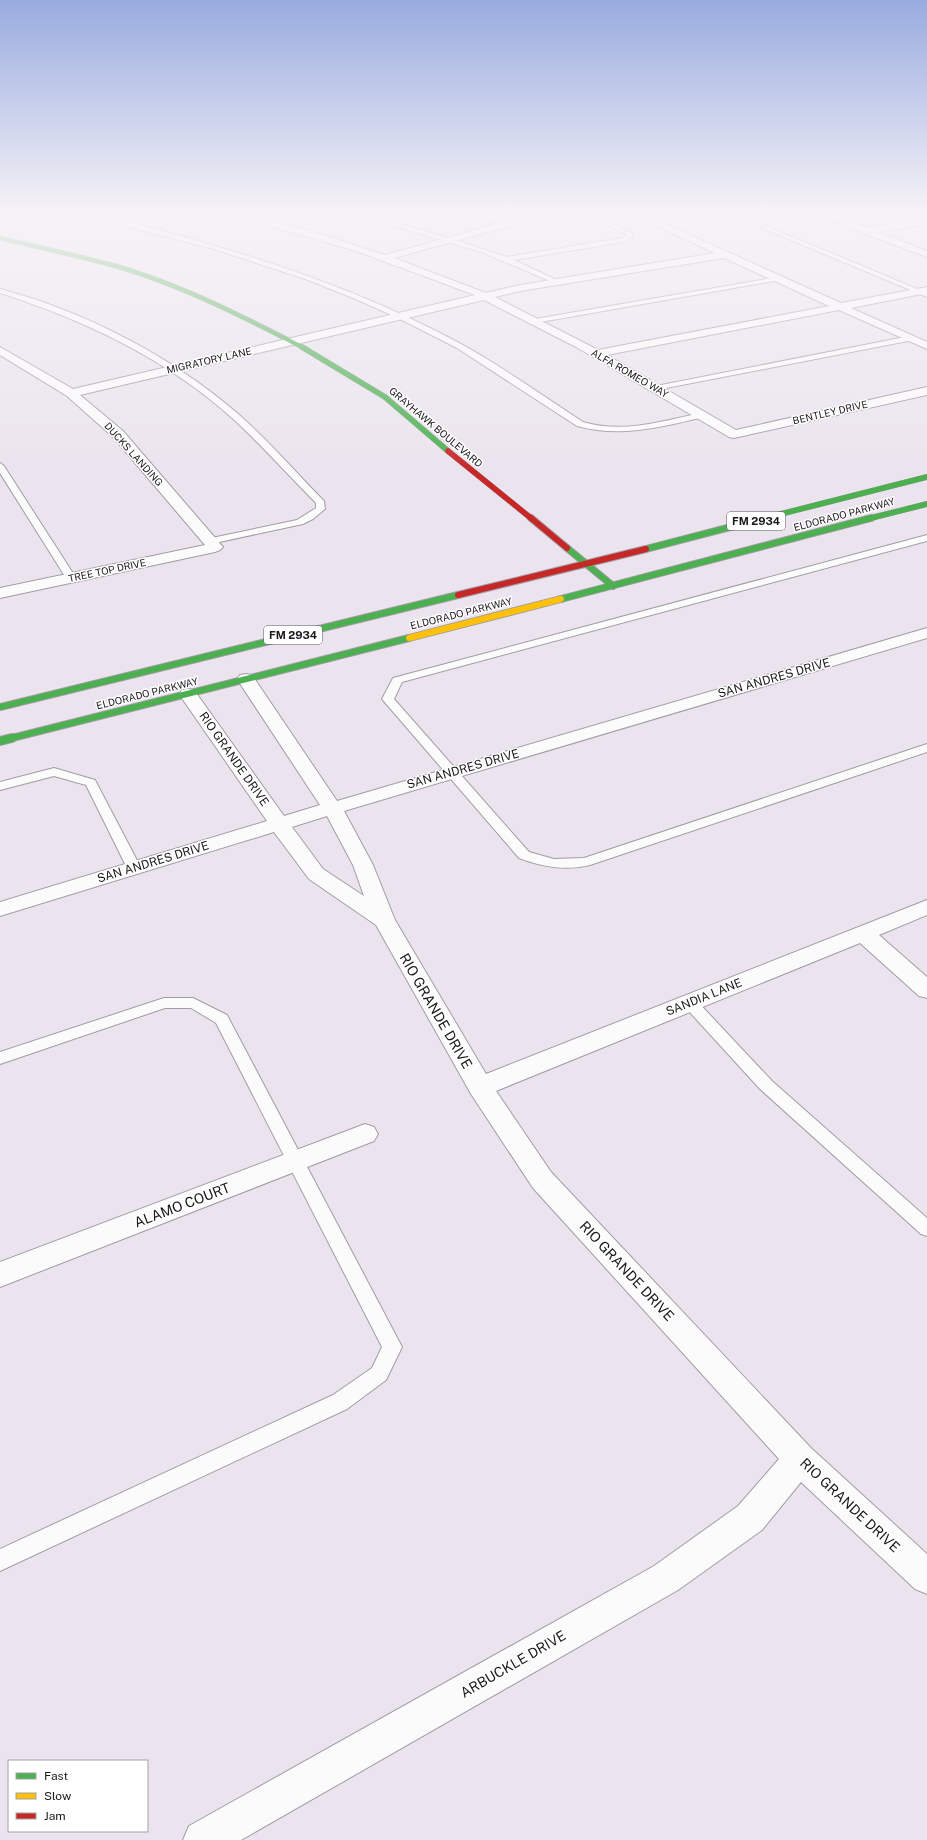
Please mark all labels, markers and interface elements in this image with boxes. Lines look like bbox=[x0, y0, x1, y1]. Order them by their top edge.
street label: MIGRATORY LANE bbox=[165, 344, 253, 376]
street label: ALFA ROMEO WAY bbox=[589, 346, 671, 400]
street label: GRAYHAWK BOULEVARD bbox=[387, 384, 485, 470]
street label: BENTLEY DRIVE bbox=[791, 398, 869, 426]
street label: DUCKS LANDING bbox=[102, 420, 166, 488]
street label: ELDORADO PARKWAY bbox=[792, 495, 896, 533]
road number: FM 2934 bbox=[727, 512, 785, 530]
street label: TREE TOP DRIVE bbox=[67, 556, 147, 584]
street label: ELDORADO PARKWAY bbox=[409, 595, 513, 631]
road number: FM 2934 bbox=[264, 626, 322, 644]
street label: SAN ANDRES DRIVE bbox=[716, 655, 832, 701]
street label: ELDORADO PARKWAY bbox=[95, 675, 199, 711]
street label: RIO GRANDE DRIVE bbox=[196, 709, 272, 809]
street label: SAN ANDRES DRIVE bbox=[405, 746, 521, 792]
street label: SAN ANDRES DRIVE bbox=[95, 838, 211, 886]
street label: RIO GRANDE DRIVE bbox=[396, 951, 476, 1071]
street label: SANDIA LANE bbox=[664, 975, 744, 1019]
street label: ALAMO COURT bbox=[132, 1179, 232, 1231]
street label: RIO GRANDE DRIVE bbox=[577, 1218, 677, 1324]
street label: RIO GRANDE DRIVE bbox=[797, 1455, 903, 1555]
street label: ARBUCKLE DRIVE bbox=[457, 1627, 569, 1701]
legend bbox=[8, 1760, 148, 1832]
text: Fast bbox=[44, 1769, 69, 1783]
text: Slow bbox=[44, 1789, 72, 1803]
text: Jam bbox=[44, 1809, 66, 1823]

